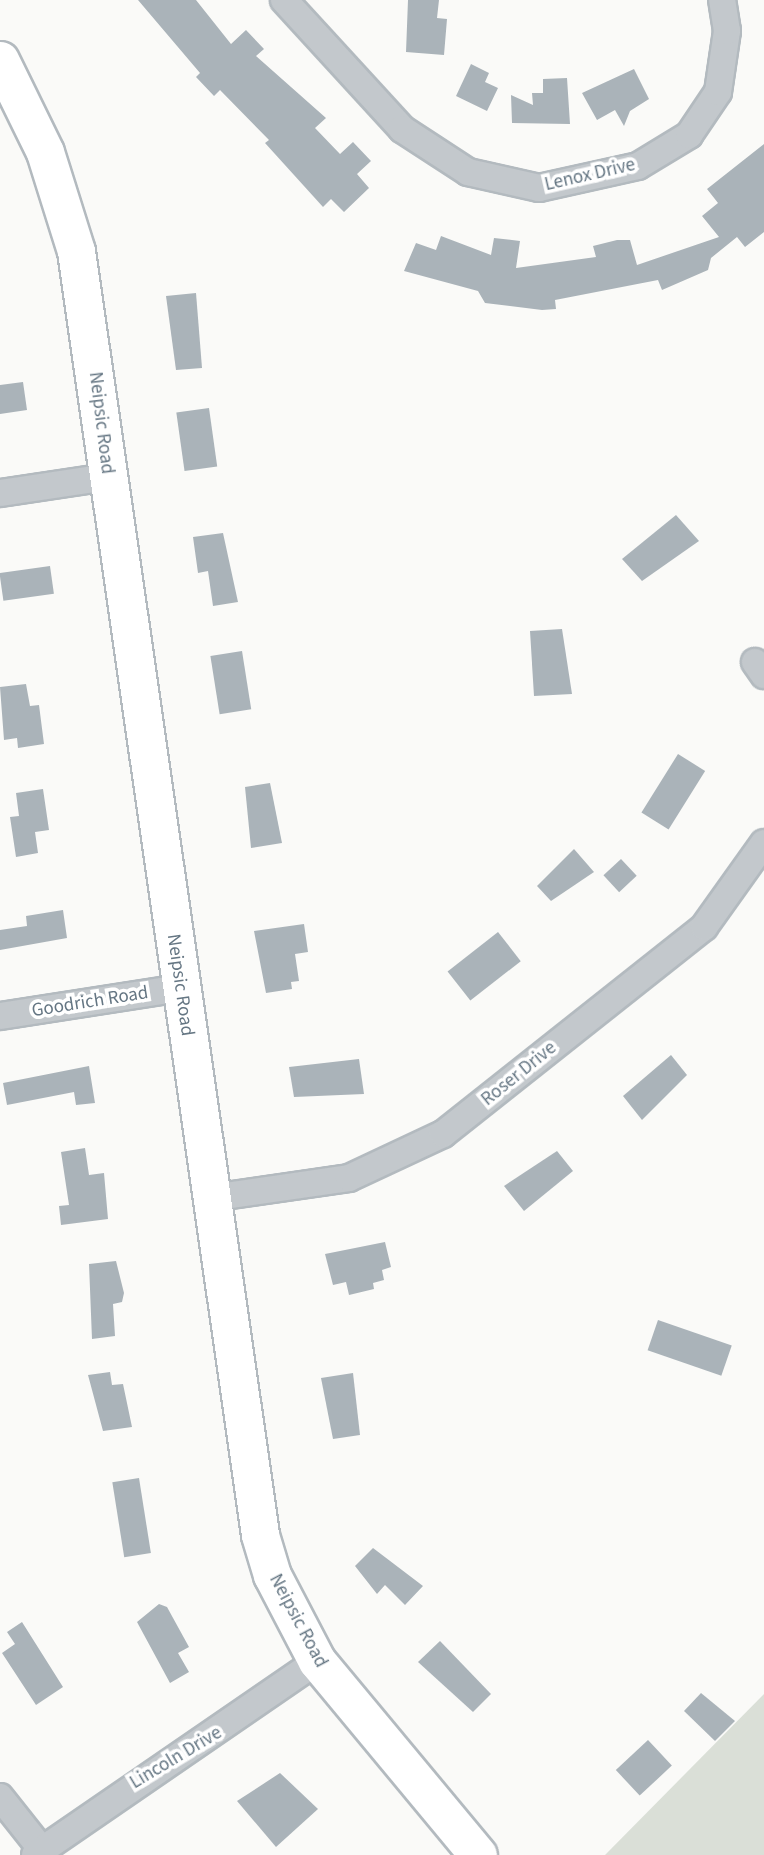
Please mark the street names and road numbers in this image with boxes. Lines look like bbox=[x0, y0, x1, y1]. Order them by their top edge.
street label: Lenox Drive bbox=[542, 154, 638, 196]
street label: Neipsic Road bbox=[83, 371, 119, 475]
street label: Neipsic Road bbox=[162, 933, 198, 1037]
street label: Goodrich Road bbox=[30, 982, 150, 1022]
street label: Roser Drive bbox=[477, 1037, 561, 1111]
street label: Neipsic Road bbox=[264, 1570, 332, 1672]
street label: Lincoln Drive bbox=[126, 1722, 226, 1794]

